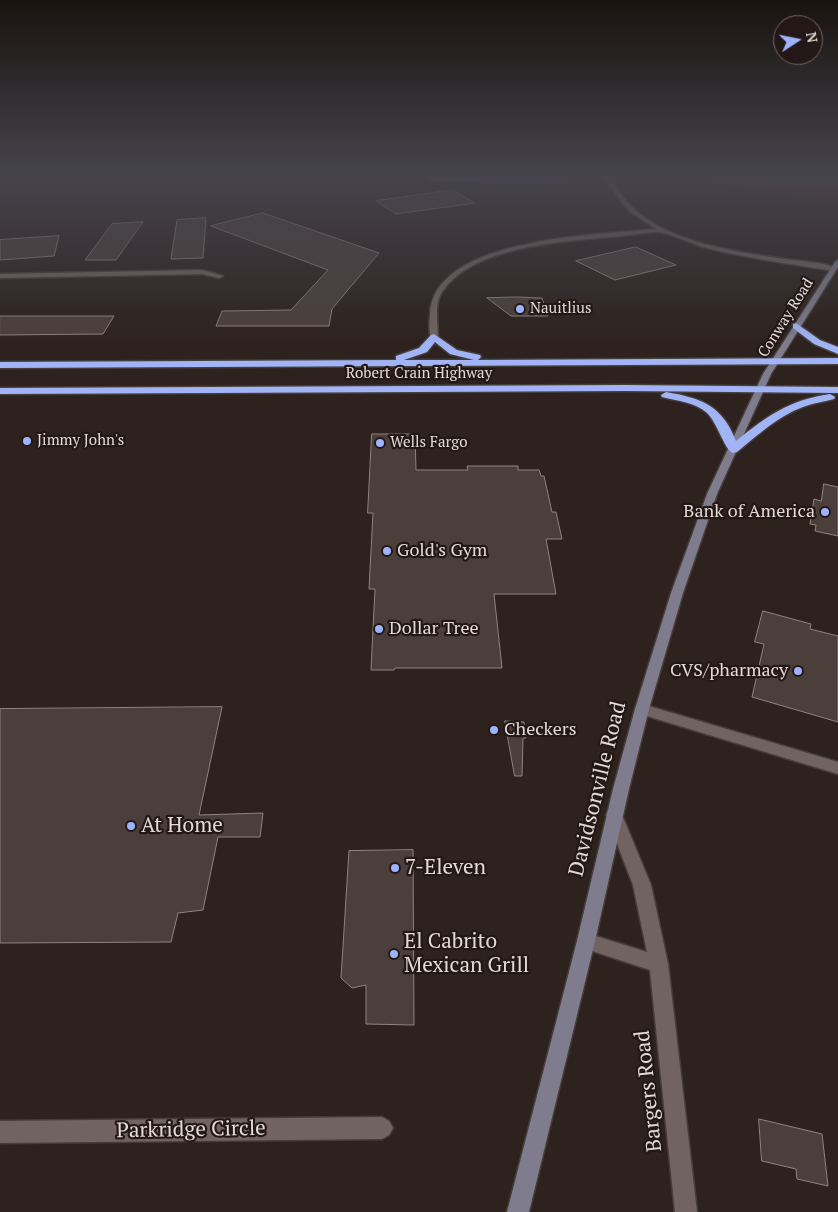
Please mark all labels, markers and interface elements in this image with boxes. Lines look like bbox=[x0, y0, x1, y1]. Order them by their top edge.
north arrow bbox=[773, 15, 823, 65]
text: N bbox=[802, 30, 823, 44]
street label: Conway Road bbox=[755, 275, 817, 361]
place label: Nauitlius bbox=[530, 300, 591, 318]
marker: Nauitlius bbox=[514, 303, 526, 315]
street label: Robert Crain Highway bbox=[346, 365, 492, 383]
place label: Jimmy John's bbox=[37, 432, 124, 450]
place label: Wells Fargo bbox=[390, 434, 467, 452]
marker: Jimmy John's bbox=[21, 435, 33, 447]
marker: Wells Fargo bbox=[374, 437, 386, 449]
place label: Bank of America bbox=[683, 501, 815, 523]
marker: Bank of America bbox=[819, 506, 831, 518]
place label: Gold's Gym bbox=[397, 540, 487, 562]
marker: Gold's Gym bbox=[381, 545, 393, 557]
place label: Dollar Tree bbox=[389, 618, 479, 640]
marker: Dollar Tree bbox=[373, 623, 385, 635]
place label: CVS/pharmacy bbox=[670, 660, 788, 682]
marker: CVS/pharmacy bbox=[792, 665, 804, 677]
street label: Davidsonville Road bbox=[564, 699, 632, 879]
place label: Checkers bbox=[504, 719, 576, 741]
marker: Checkers bbox=[488, 724, 500, 736]
place label: At Home bbox=[141, 813, 223, 839]
marker: At Home bbox=[125, 820, 137, 832]
place label: 7-Eleven bbox=[405, 855, 486, 881]
marker: 7-Eleven bbox=[389, 862, 401, 874]
place label: El Cabrito Mexican Grill bbox=[404, 929, 529, 979]
marker: El Cabrito Mexican Grill bbox=[388, 948, 400, 960]
street label: Bargers Road bbox=[630, 1029, 668, 1153]
street label: Parkridge Circle bbox=[116, 1116, 266, 1144]

